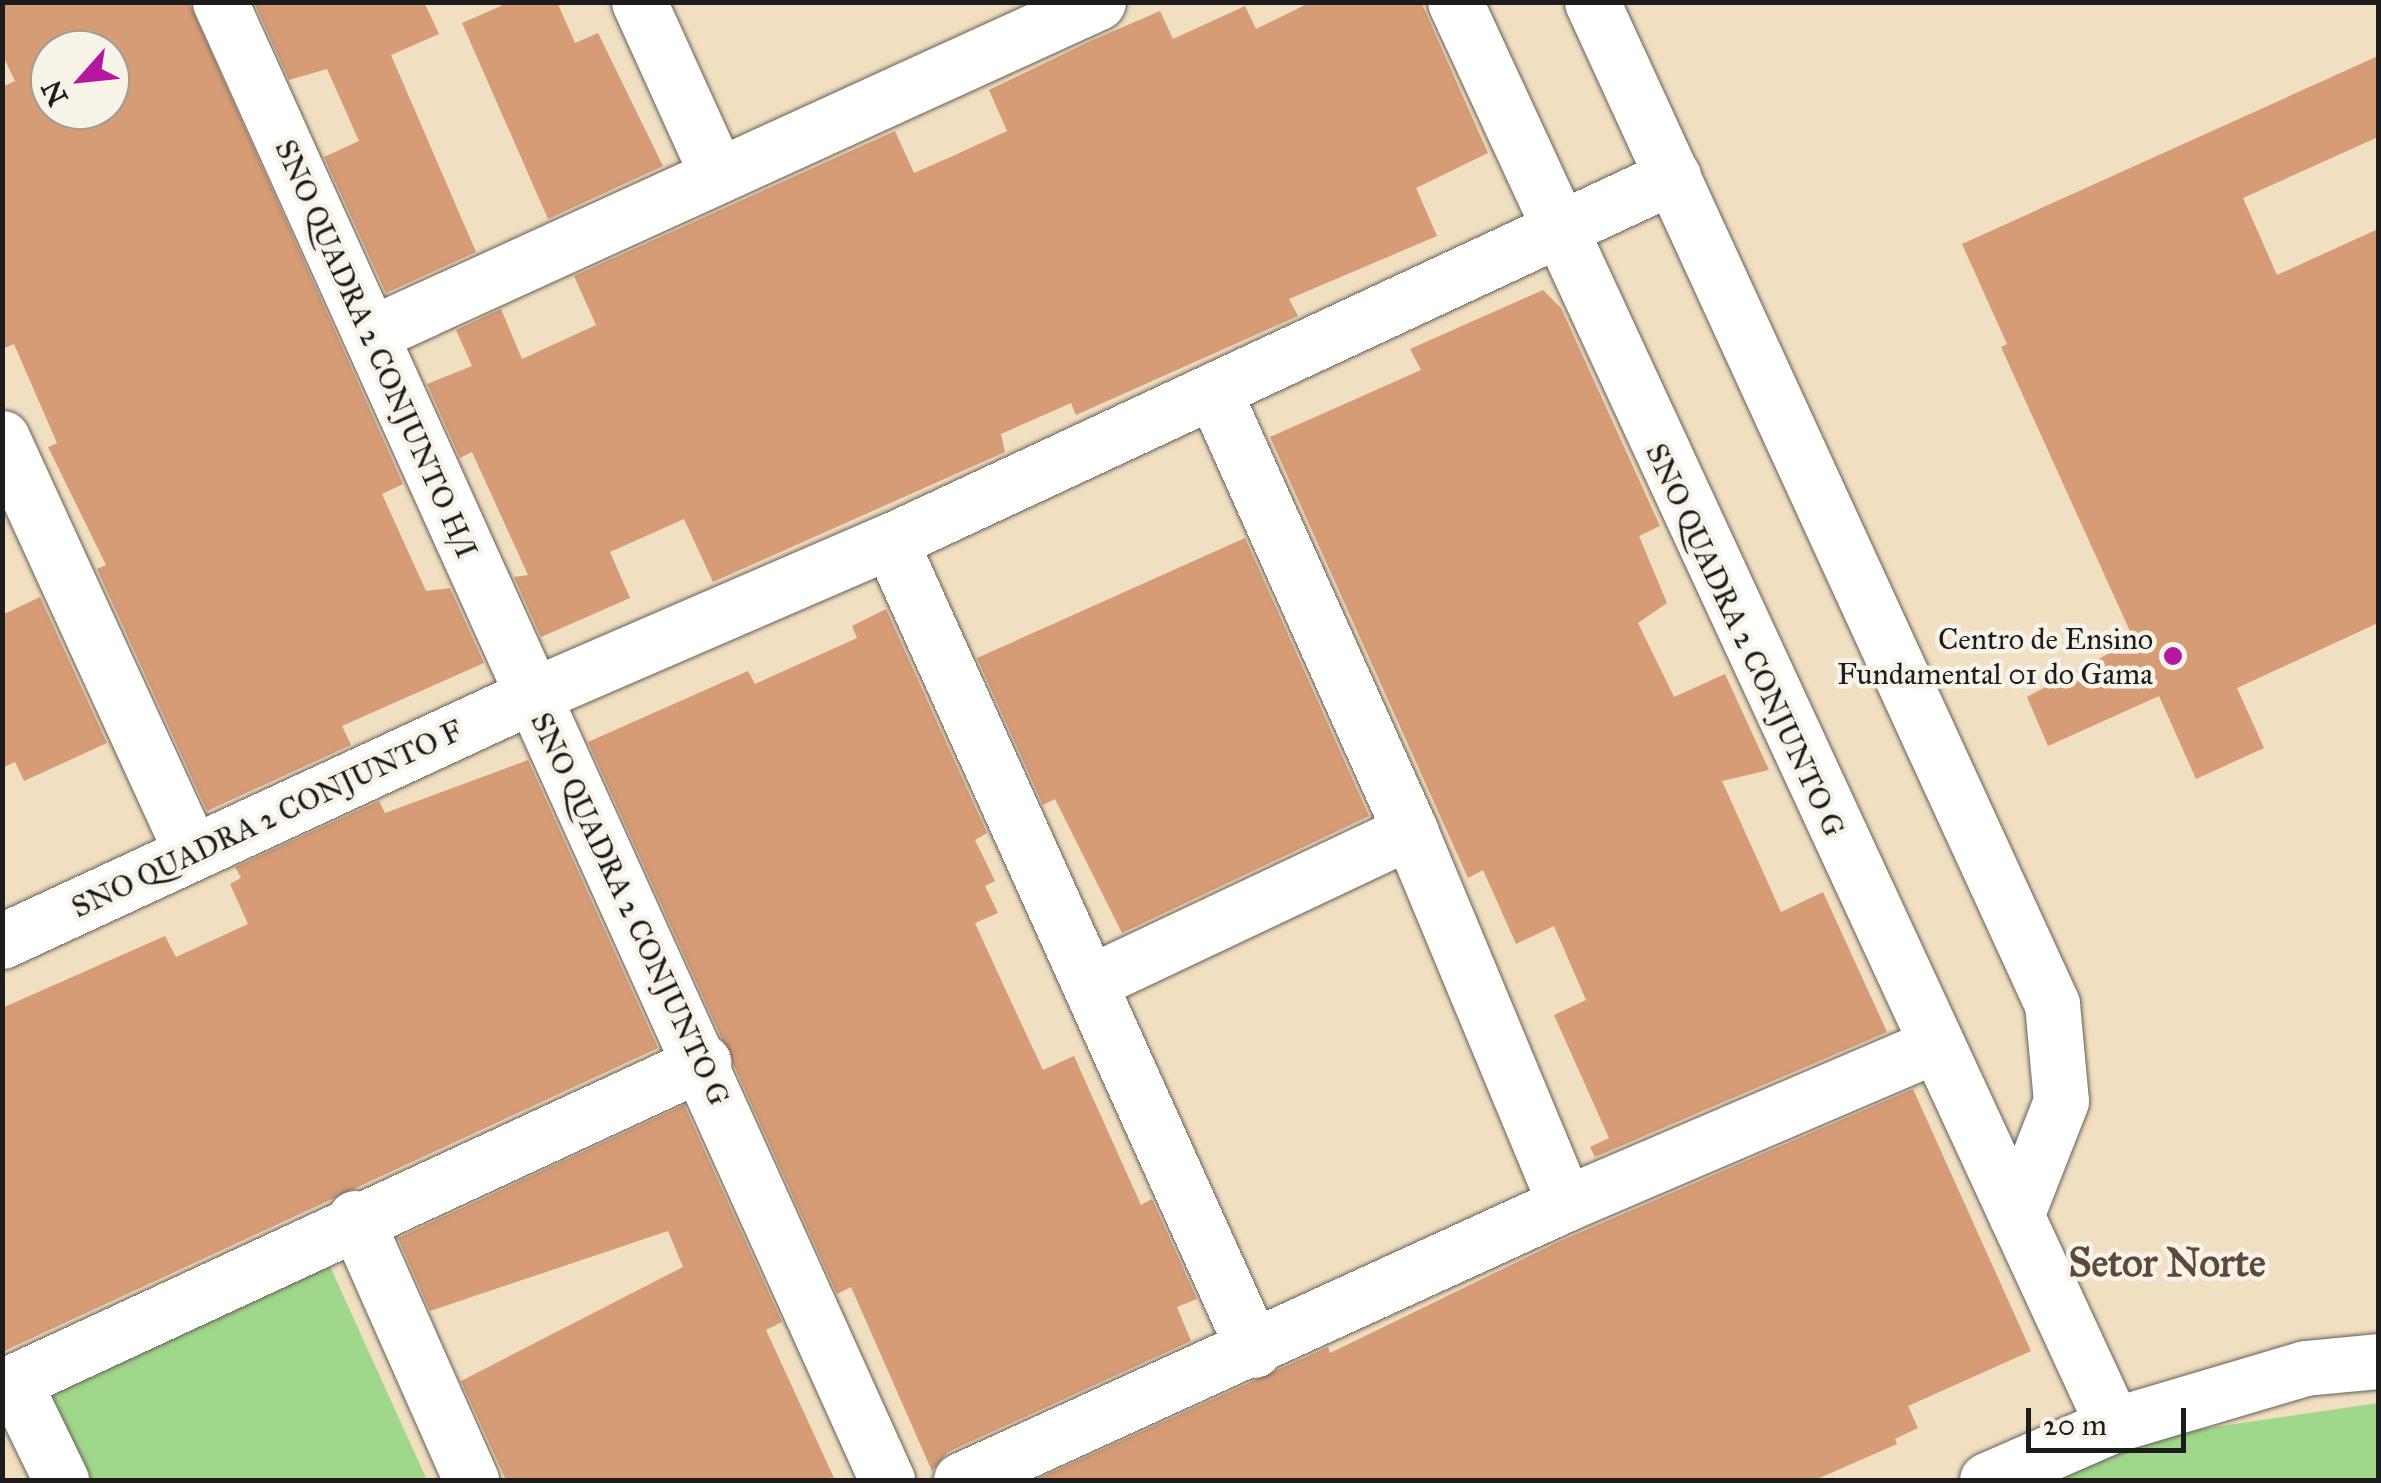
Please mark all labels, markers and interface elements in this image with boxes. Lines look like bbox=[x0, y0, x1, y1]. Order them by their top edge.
north arrow bbox=[30, 30, 130, 130]
text: N bbox=[34, 74, 76, 111]
street label: SNO QUADRA 2 CONJUNTO H/I bbox=[267, 134, 485, 564]
street label: SNO QUADRA 2 CONJUNTO G bbox=[1638, 438, 1852, 842]
place label: Centro de Ensino Fundamental 01 do Gama bbox=[1837, 621, 2153, 692]
marker: Centro de Ensino Fundamental 01 do Gama bbox=[2162, 645, 2184, 667]
street label: SNO QUADRA 2 CONJUNTO G bbox=[523, 707, 737, 1111]
street label: SNO QUADRA 2 CONJUNTO F bbox=[66, 712, 468, 926]
district label: Setor Norte bbox=[2068, 1239, 2266, 1287]
scale bar bbox=[2031, 1388, 2191, 1450]
text: 20 m bbox=[2043, 1407, 2107, 1443]

